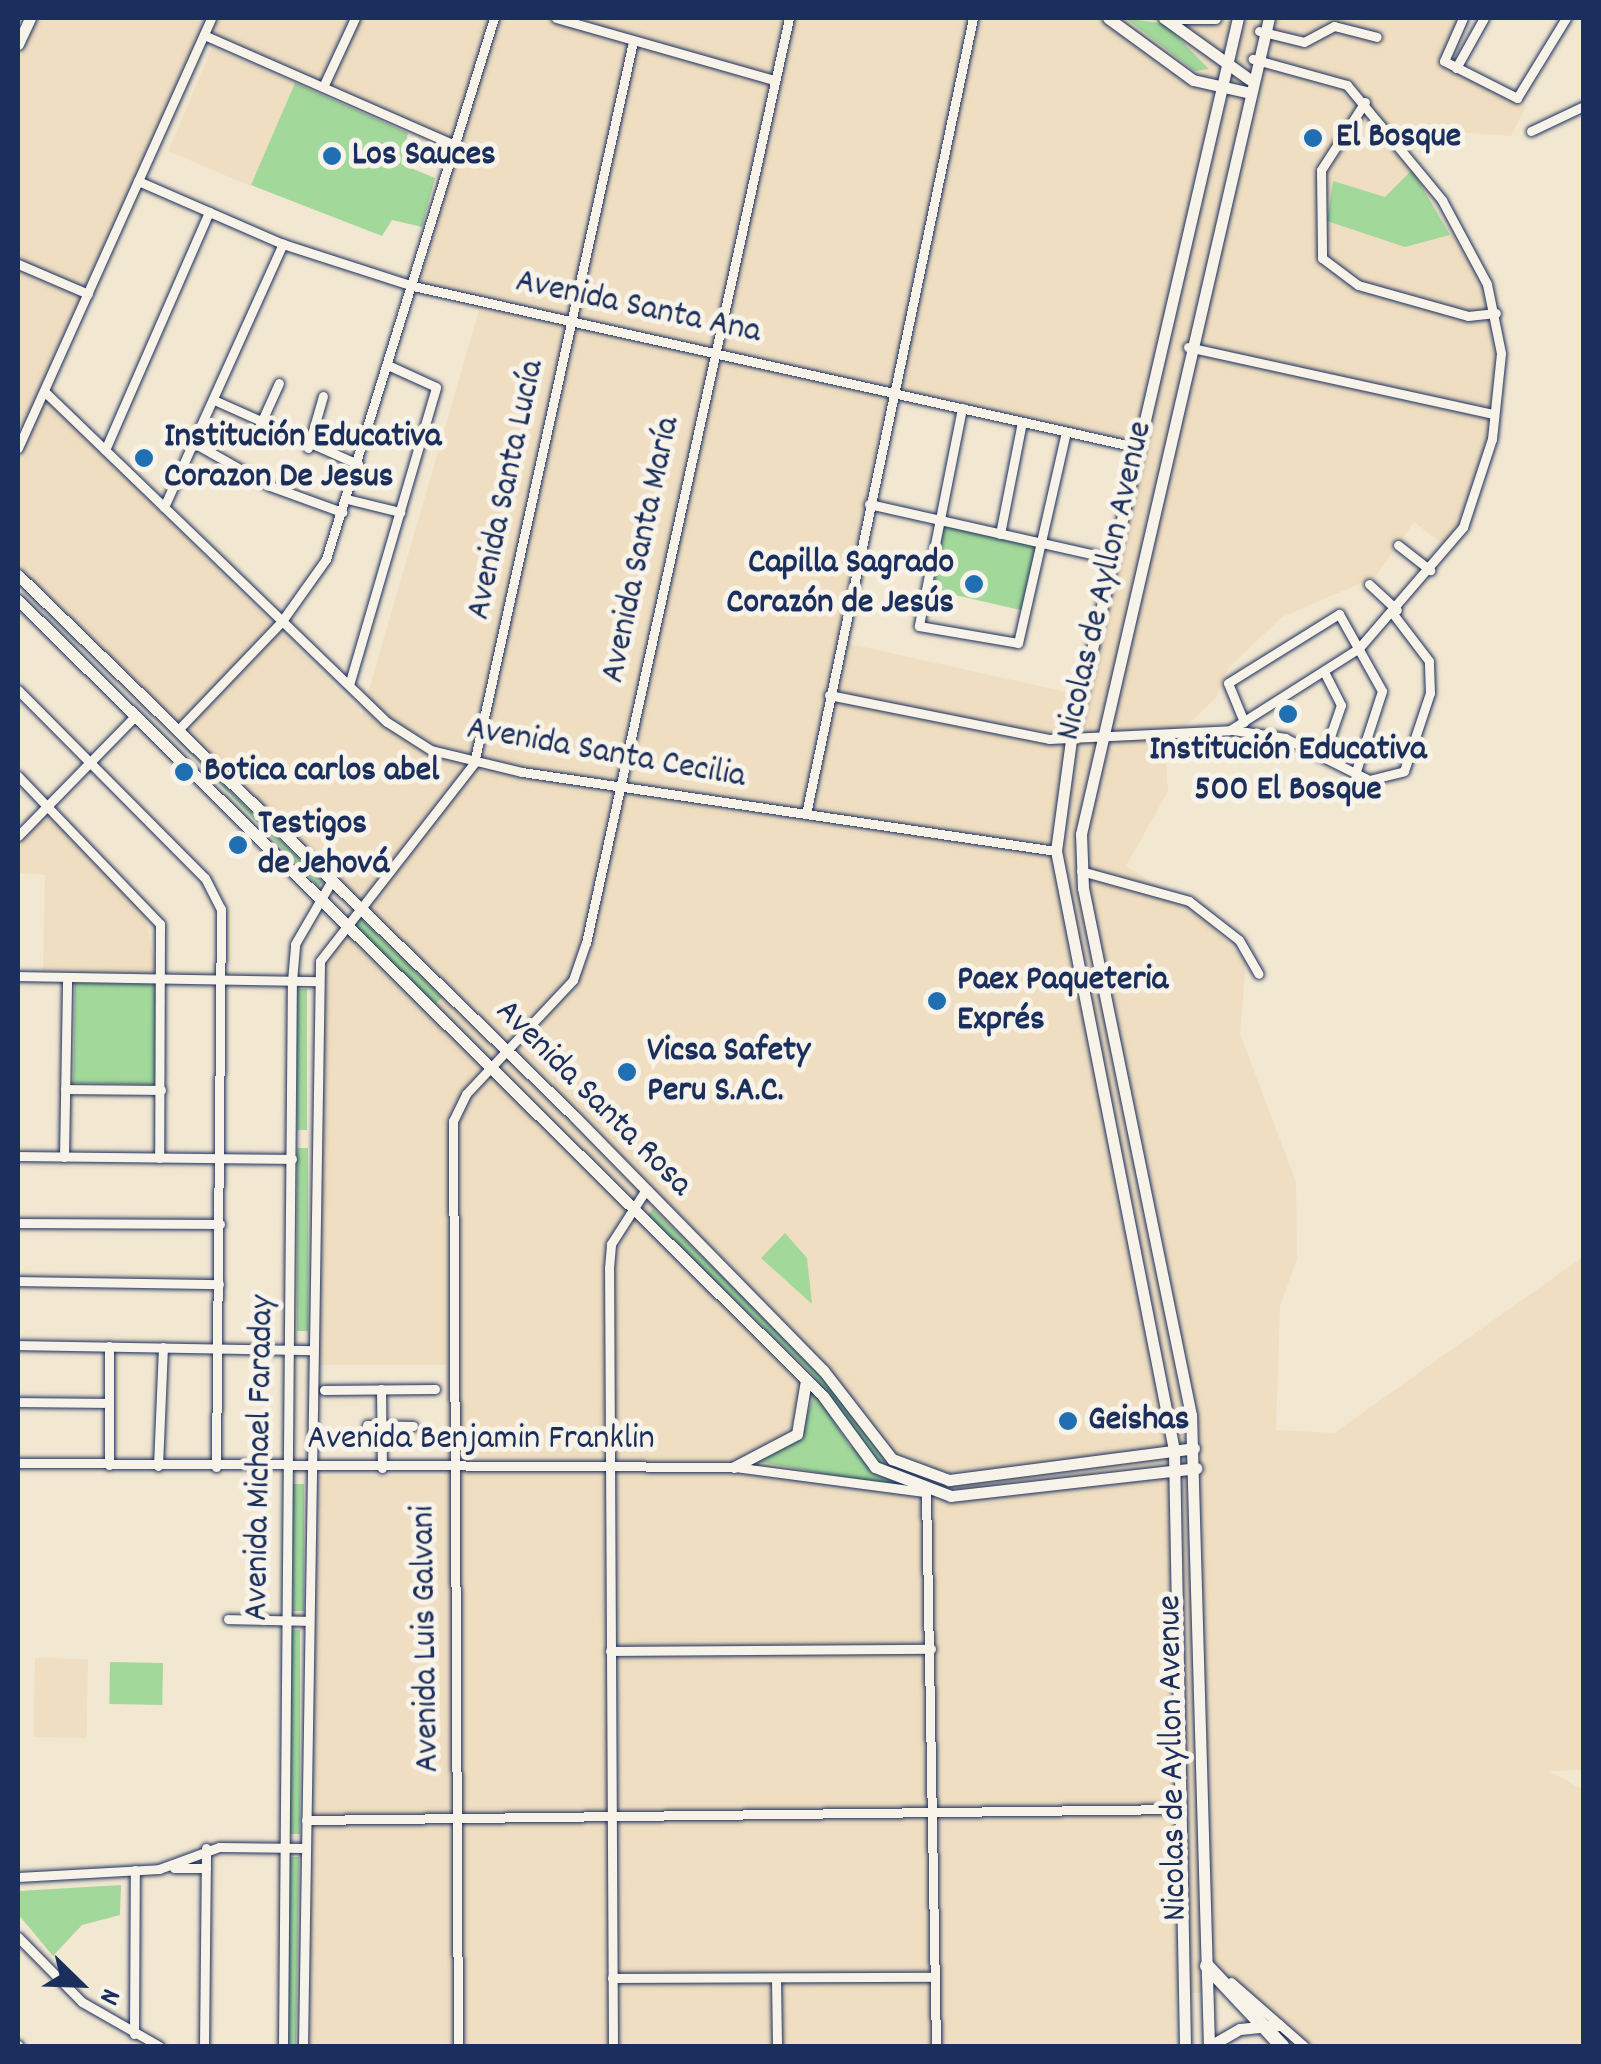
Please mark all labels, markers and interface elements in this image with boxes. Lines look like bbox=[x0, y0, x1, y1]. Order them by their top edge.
place label: El Bosque bbox=[1336, 117, 1461, 159]
marker: El Bosque bbox=[1300, 125, 1326, 151]
place label: Los Sauces bbox=[352, 135, 496, 177]
marker: Los Sauces bbox=[321, 145, 343, 167]
street label: Avenida Santa Ana bbox=[512, 262, 764, 354]
street label: Avenida Santa Lucía bbox=[459, 356, 555, 624]
street label: Avenida Santa María bbox=[593, 413, 691, 687]
place label: Institución Educativa Corazon De Jesus bbox=[164, 417, 442, 499]
street label: Nicolas de Ayllon Avenue bbox=[1049, 417, 1163, 745]
marker: Institución Educativa Corazon De Jesus bbox=[133, 447, 155, 469]
place label: Capilla Sagrado Corazón de Jesús bbox=[726, 543, 954, 625]
marker: Capilla Sagrado Corazón de Jesús bbox=[963, 573, 985, 595]
marker: Institución Educativa 500 El Bosque bbox=[1277, 703, 1299, 725]
street label: Avenida Santa Cecilia bbox=[463, 709, 749, 799]
place label: Institución Educativa 500 El Bosque bbox=[1149, 730, 1427, 812]
place label: Botica carlos abel bbox=[204, 751, 439, 793]
marker: Botica carlos abel bbox=[173, 761, 195, 783]
place label: Testigos de Jehová bbox=[258, 804, 390, 886]
marker: Testigos de Jehová bbox=[227, 834, 249, 856]
place label: Paex Paqueteria Exprés bbox=[957, 960, 1168, 1042]
marker: Paex Paqueteria Exprés bbox=[926, 990, 948, 1012]
street label: Avenida Santa Rosa bbox=[486, 992, 700, 1206]
place label: Vicsa Safety Peru S.A.C. bbox=[647, 1031, 810, 1113]
marker: Vicsa Safety Peru S.A.C. bbox=[616, 1061, 638, 1083]
street label: Avenida Michael Faraday bbox=[237, 1295, 285, 1621]
place label: Geishas bbox=[1088, 1400, 1189, 1442]
marker: Geishas bbox=[1057, 1410, 1079, 1432]
street label: Avenida Benjamin Franklin bbox=[307, 1419, 655, 1461]
street label: Avenida Luis Galvani bbox=[404, 1505, 450, 1773]
street label: Nicolas de Ayllon Avenue bbox=[1150, 1595, 1198, 1921]
north arrow bbox=[30, 1934, 130, 2034]
text: N bbox=[87, 1982, 129, 2010]

